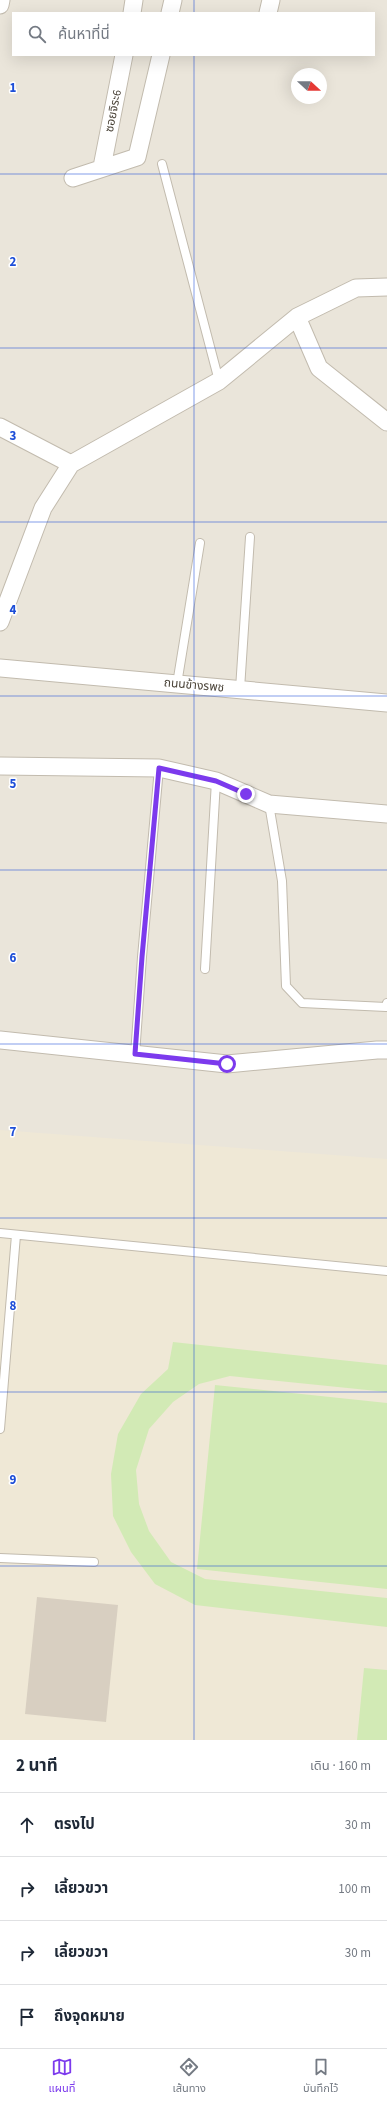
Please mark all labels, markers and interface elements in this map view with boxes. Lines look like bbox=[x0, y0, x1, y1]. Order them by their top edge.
search box bbox=[12, 12, 375, 56]
icon: search bbox=[26, 23, 48, 45]
text: ค้นหาที่นี่ bbox=[58, 24, 110, 45]
north arrow bbox=[291, 68, 327, 104]
text: 1 bbox=[10, 79, 17, 97]
street label: ซอยจิระ6 bbox=[101, 88, 126, 134]
text: 2 bbox=[10, 253, 17, 271]
text: 3 bbox=[10, 427, 17, 445]
text: 4 bbox=[10, 601, 17, 619]
street label: ถนนข้างรพช bbox=[163, 674, 225, 697]
text: 5 bbox=[10, 775, 17, 793]
route end bbox=[237, 785, 255, 803]
text: 6 bbox=[10, 949, 17, 967]
route start bbox=[218, 1055, 236, 1073]
text: 7 bbox=[10, 1123, 17, 1141]
text: 8 bbox=[10, 1297, 17, 1315]
text: 9 bbox=[10, 1471, 17, 1489]
text: 2 นาที bbox=[16, 1754, 58, 1778]
text: เดิน · 160 m bbox=[310, 1757, 371, 1775]
icon: ahead bbox=[16, 1814, 38, 1836]
text: ตรงไป bbox=[54, 1814, 95, 1835]
text: 30 m bbox=[345, 1816, 371, 1834]
icon: right bbox=[16, 1878, 38, 1900]
text: เลี้ยวขวา bbox=[54, 1878, 108, 1899]
text: 100 m bbox=[338, 1880, 371, 1898]
icon: right bbox=[16, 1942, 38, 1964]
text: เลี้ยวขวา bbox=[54, 1942, 108, 1963]
text: 30 m bbox=[345, 1944, 371, 1962]
icon: arrive bbox=[16, 2006, 38, 2028]
text: ถึงจุดหมาย bbox=[54, 2006, 125, 2027]
tab: แผนที่ bbox=[49, 2056, 75, 2097]
tab: เส้นทาง bbox=[173, 2056, 206, 2097]
tab: บันทึกไว้ bbox=[303, 2056, 338, 2097]

